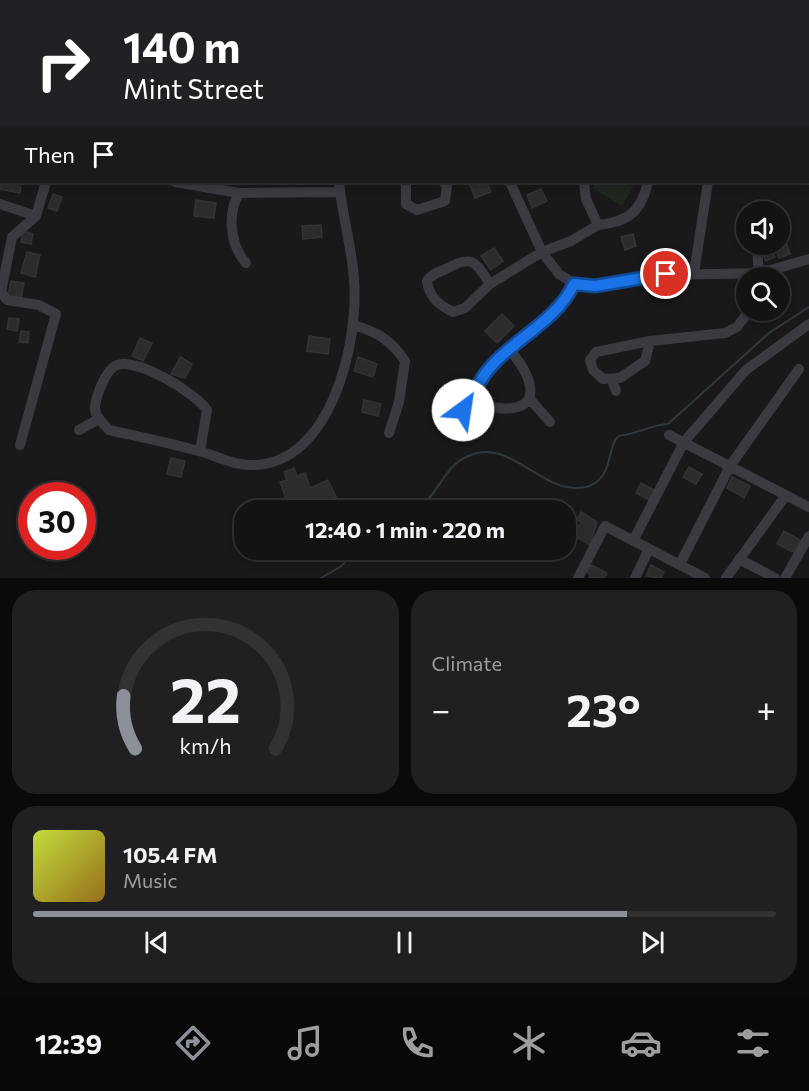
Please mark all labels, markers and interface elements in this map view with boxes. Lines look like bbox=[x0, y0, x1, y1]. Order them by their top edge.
text: 140 m bbox=[123, 20, 240, 72]
icon: right bbox=[24, 24, 102, 102]
text: Mint Street bbox=[123, 72, 264, 105]
icon: arrive bbox=[87, 138, 120, 171]
text: Then bbox=[24, 141, 75, 168]
map controls bbox=[736, 201, 790, 321]
button: sound bbox=[736, 201, 790, 255]
pin bbox=[640, 248, 691, 299]
icon: arrive bbox=[649, 257, 682, 290]
button: search bbox=[736, 267, 790, 321]
position arrow bbox=[431, 378, 495, 442]
speed limit sign: 30 bbox=[18, 482, 96, 560]
text: 12:40 · 1 min · 220 m bbox=[305, 516, 505, 543]
text: Climate bbox=[432, 651, 502, 675]
text: 22 bbox=[170, 660, 241, 736]
text: 23° bbox=[566, 681, 641, 736]
text: − bbox=[432, 688, 450, 729]
text: + bbox=[757, 688, 776, 729]
text: km/h bbox=[179, 732, 231, 758]
text: 105.4 FM bbox=[123, 841, 217, 868]
text: Music bbox=[123, 868, 177, 892]
icon: previous bbox=[140, 926, 173, 959]
icon: pause bbox=[388, 926, 421, 959]
icon: next bbox=[636, 926, 669, 959]
icon: directions bbox=[172, 1022, 214, 1064]
icon: music bbox=[284, 1022, 326, 1064]
icon: phone bbox=[396, 1022, 438, 1064]
icon: climate bbox=[508, 1022, 550, 1064]
icon: car bbox=[620, 1022, 662, 1064]
icon: filters bbox=[732, 1022, 774, 1064]
text: 12:39 bbox=[35, 1027, 102, 1060]

